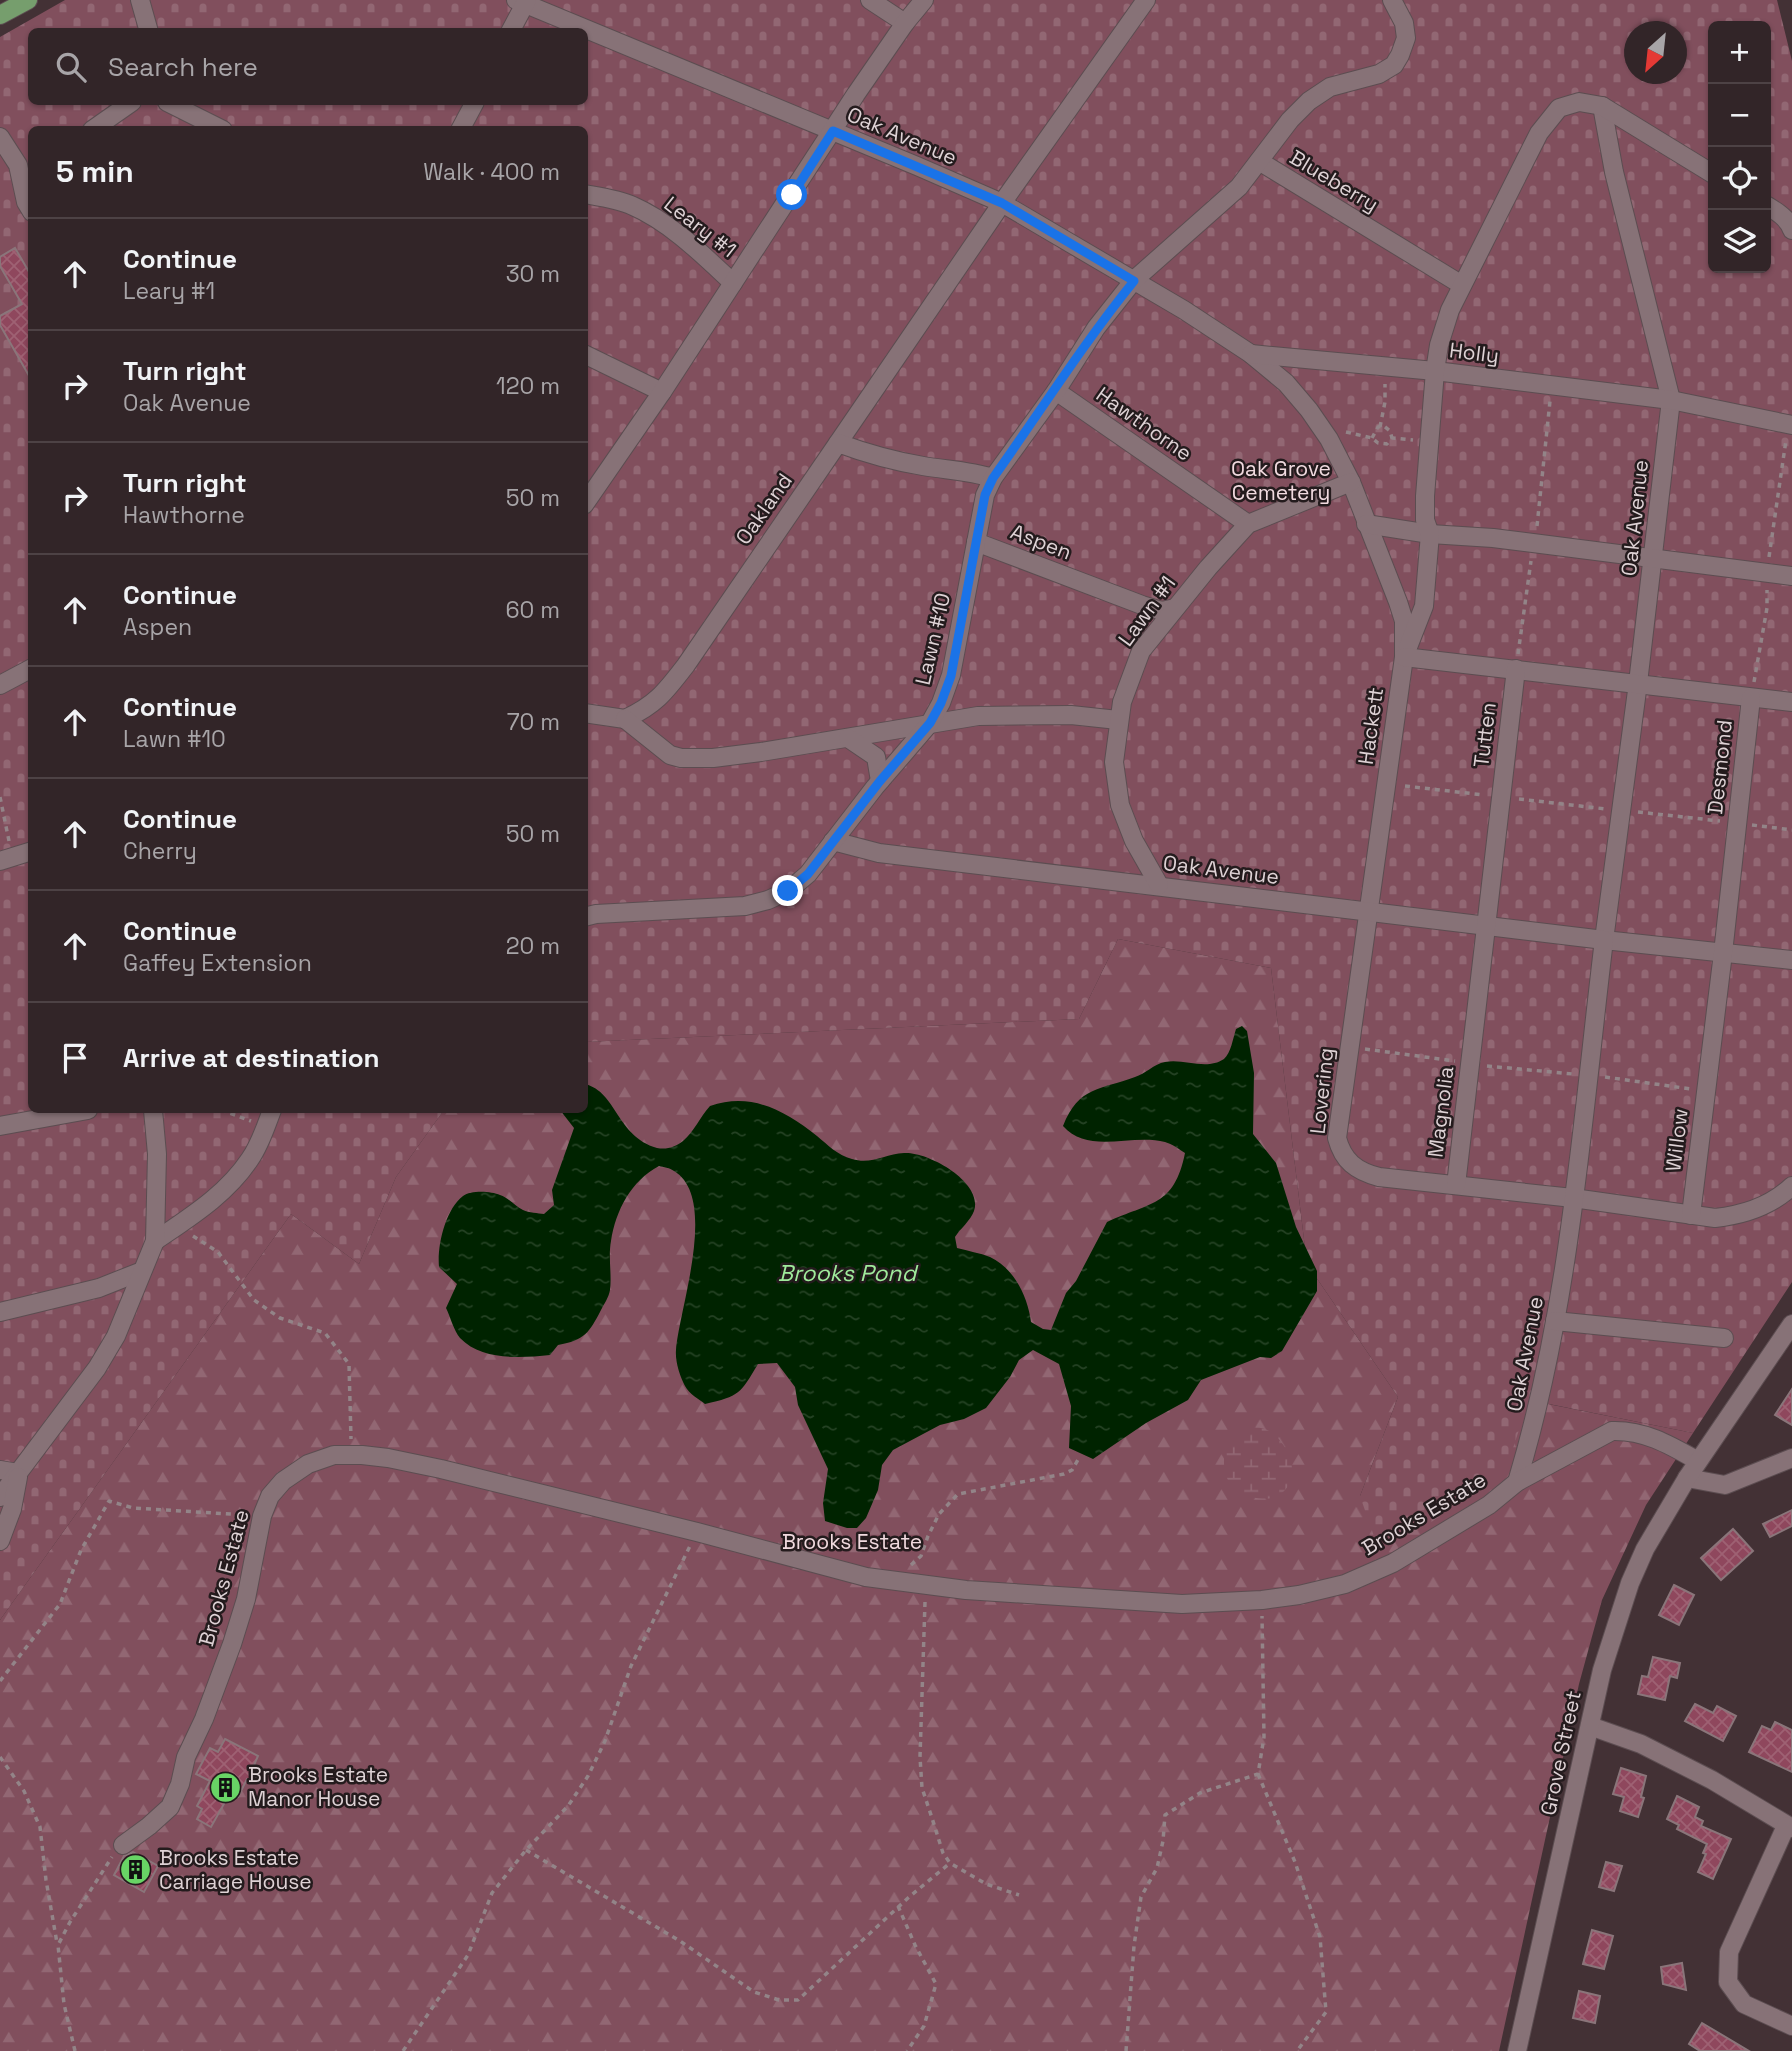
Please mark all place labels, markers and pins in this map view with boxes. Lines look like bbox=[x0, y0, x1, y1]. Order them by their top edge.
place label: Brooks Estate Manor House bbox=[248, 1761, 388, 1812]
building icon: Brooks Estate Manor House bbox=[208, 1770, 242, 1804]
place label: Brooks Estate Carriage House bbox=[159, 1844, 312, 1895]
building icon: Brooks Estate Carriage House bbox=[119, 1853, 153, 1887]

